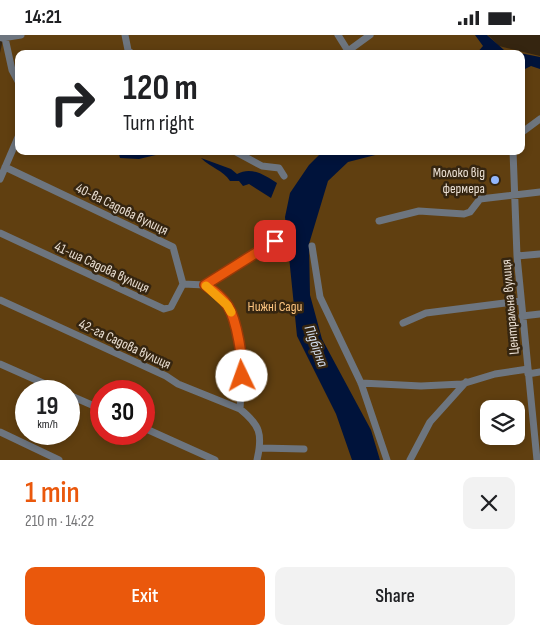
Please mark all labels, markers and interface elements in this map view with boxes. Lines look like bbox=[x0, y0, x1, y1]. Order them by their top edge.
text: 14:21 bbox=[25, 6, 61, 29]
text: 120 m bbox=[123, 67, 198, 110]
icon: right bbox=[40, 70, 105, 135]
text: Turn right bbox=[123, 110, 194, 137]
place label: Молоко від фермера bbox=[433, 164, 485, 197]
marker: Молоко від фермера bbox=[489, 174, 501, 186]
street label: 40-ва Садова вулиця bbox=[73, 179, 171, 239]
pin bbox=[254, 220, 296, 262]
icon: arrive bbox=[261, 227, 289, 255]
street label: 41-ша Садова вулиця bbox=[52, 238, 152, 296]
street label: Центральна вулиця bbox=[497, 259, 523, 355]
park label: Нижні Сади bbox=[248, 298, 303, 315]
street label: 42-га Садова вулиця bbox=[76, 315, 174, 373]
water label: Підбірна bbox=[300, 322, 332, 370]
position arrow bbox=[215, 349, 267, 401]
speed limit sign: 30 bbox=[90, 380, 155, 445]
text: 19 bbox=[37, 391, 58, 422]
map controls bbox=[480, 400, 525, 445]
button: layers bbox=[480, 400, 525, 445]
text: km/h bbox=[37, 417, 58, 432]
text: 1 min bbox=[25, 475, 80, 511]
button: close bbox=[463, 477, 515, 529]
text: 210 m · 14:22 bbox=[25, 512, 94, 531]
button: Exit bbox=[25, 567, 265, 625]
button: Share bbox=[275, 567, 515, 625]

